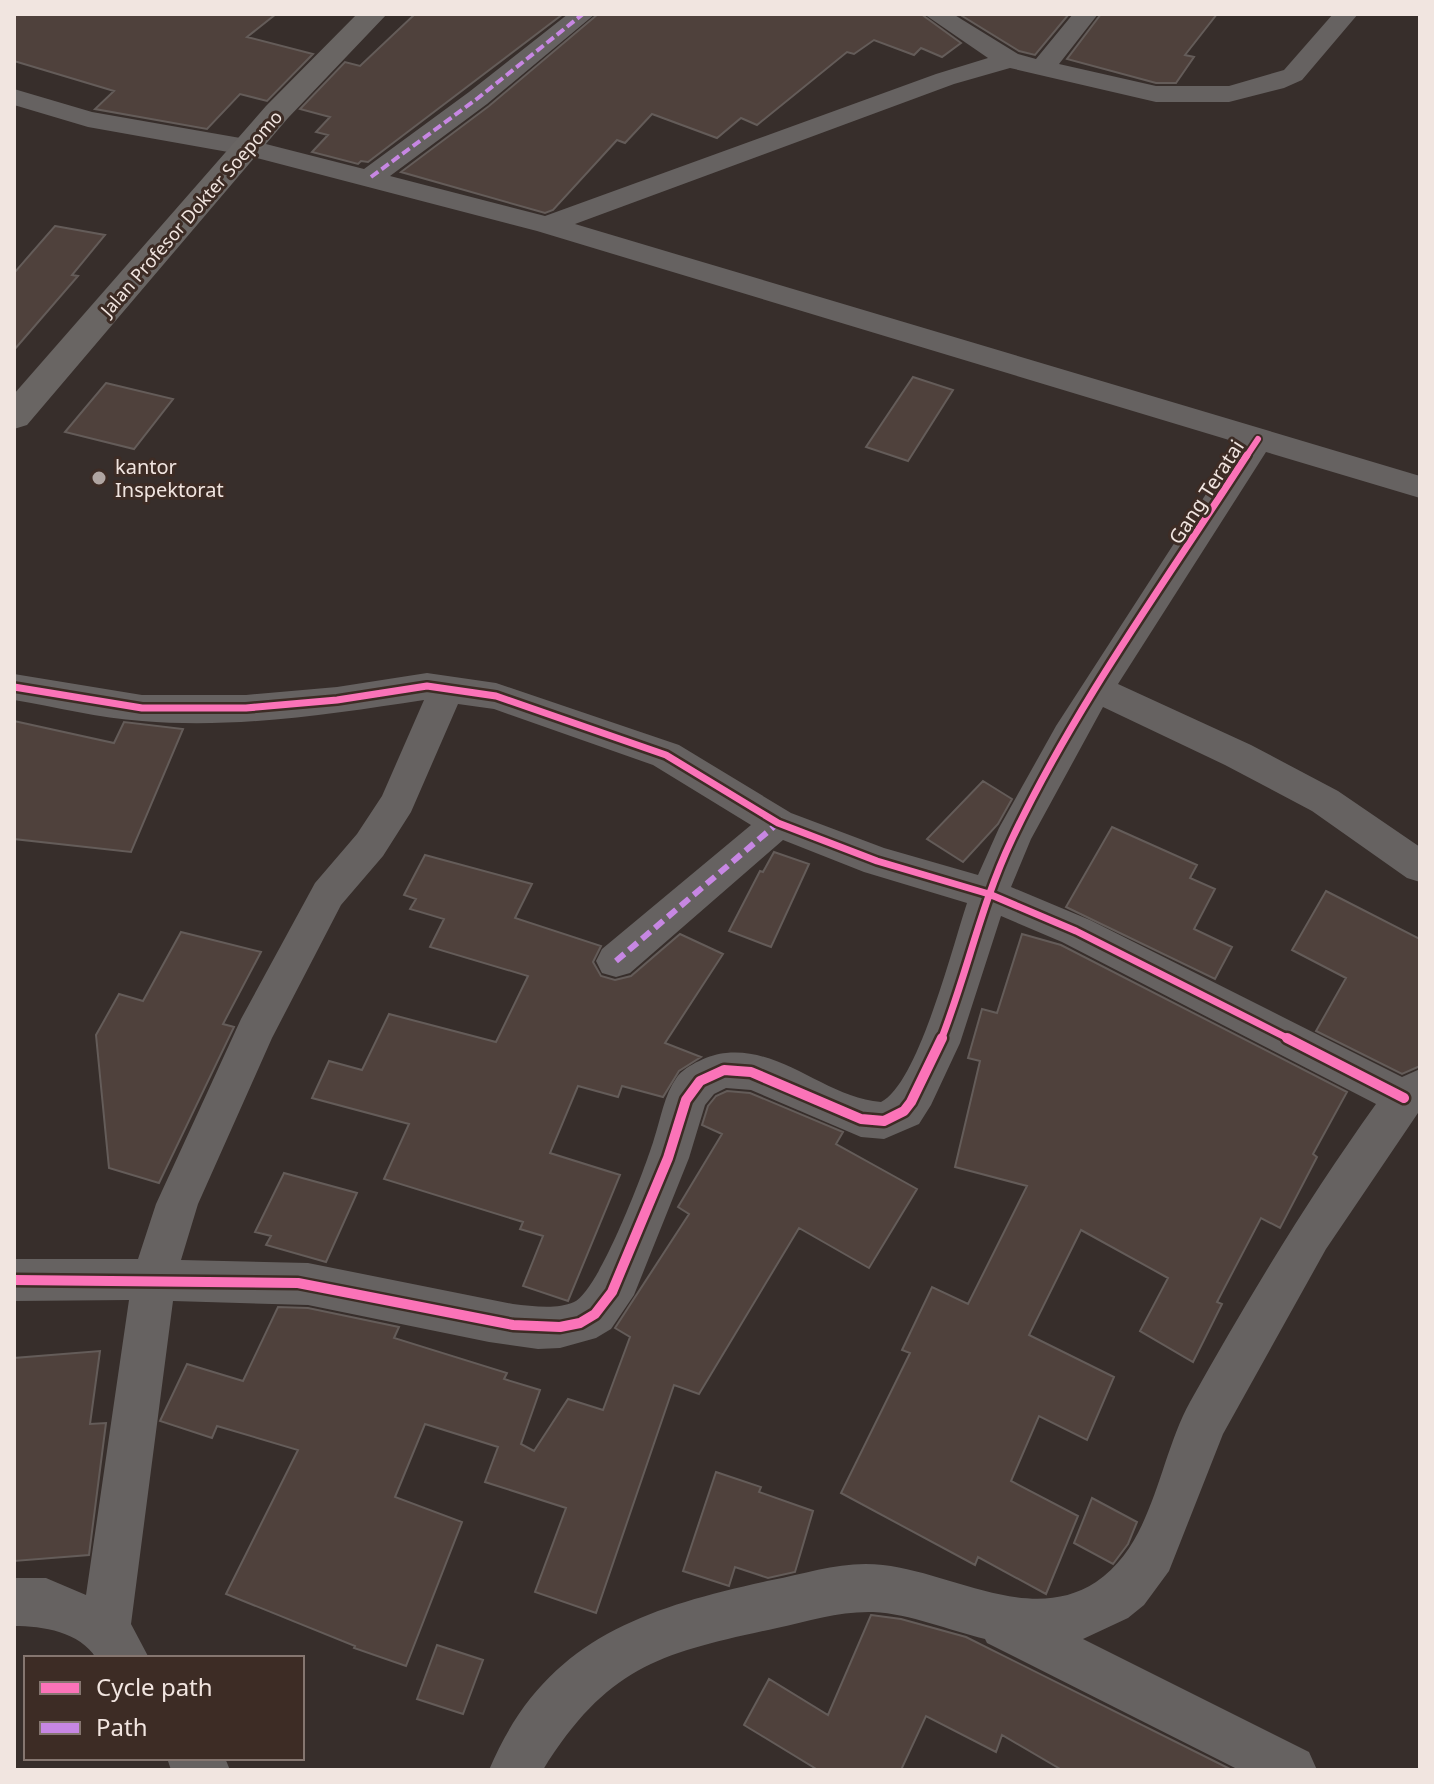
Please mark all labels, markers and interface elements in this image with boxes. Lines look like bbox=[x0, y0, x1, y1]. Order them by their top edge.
street label: Jalan Profesor Dokter Soepomo bbox=[94, 105, 287, 323]
street label: Gang Teratai bbox=[1162, 435, 1250, 549]
place label: kantor Inspektorat bbox=[115, 453, 224, 503]
marker: kantor Inspektorat bbox=[90, 469, 108, 487]
legend bbox=[24, 1656, 304, 1760]
text: Cycle path bbox=[96, 1670, 213, 1703]
text: Path bbox=[96, 1710, 147, 1743]

